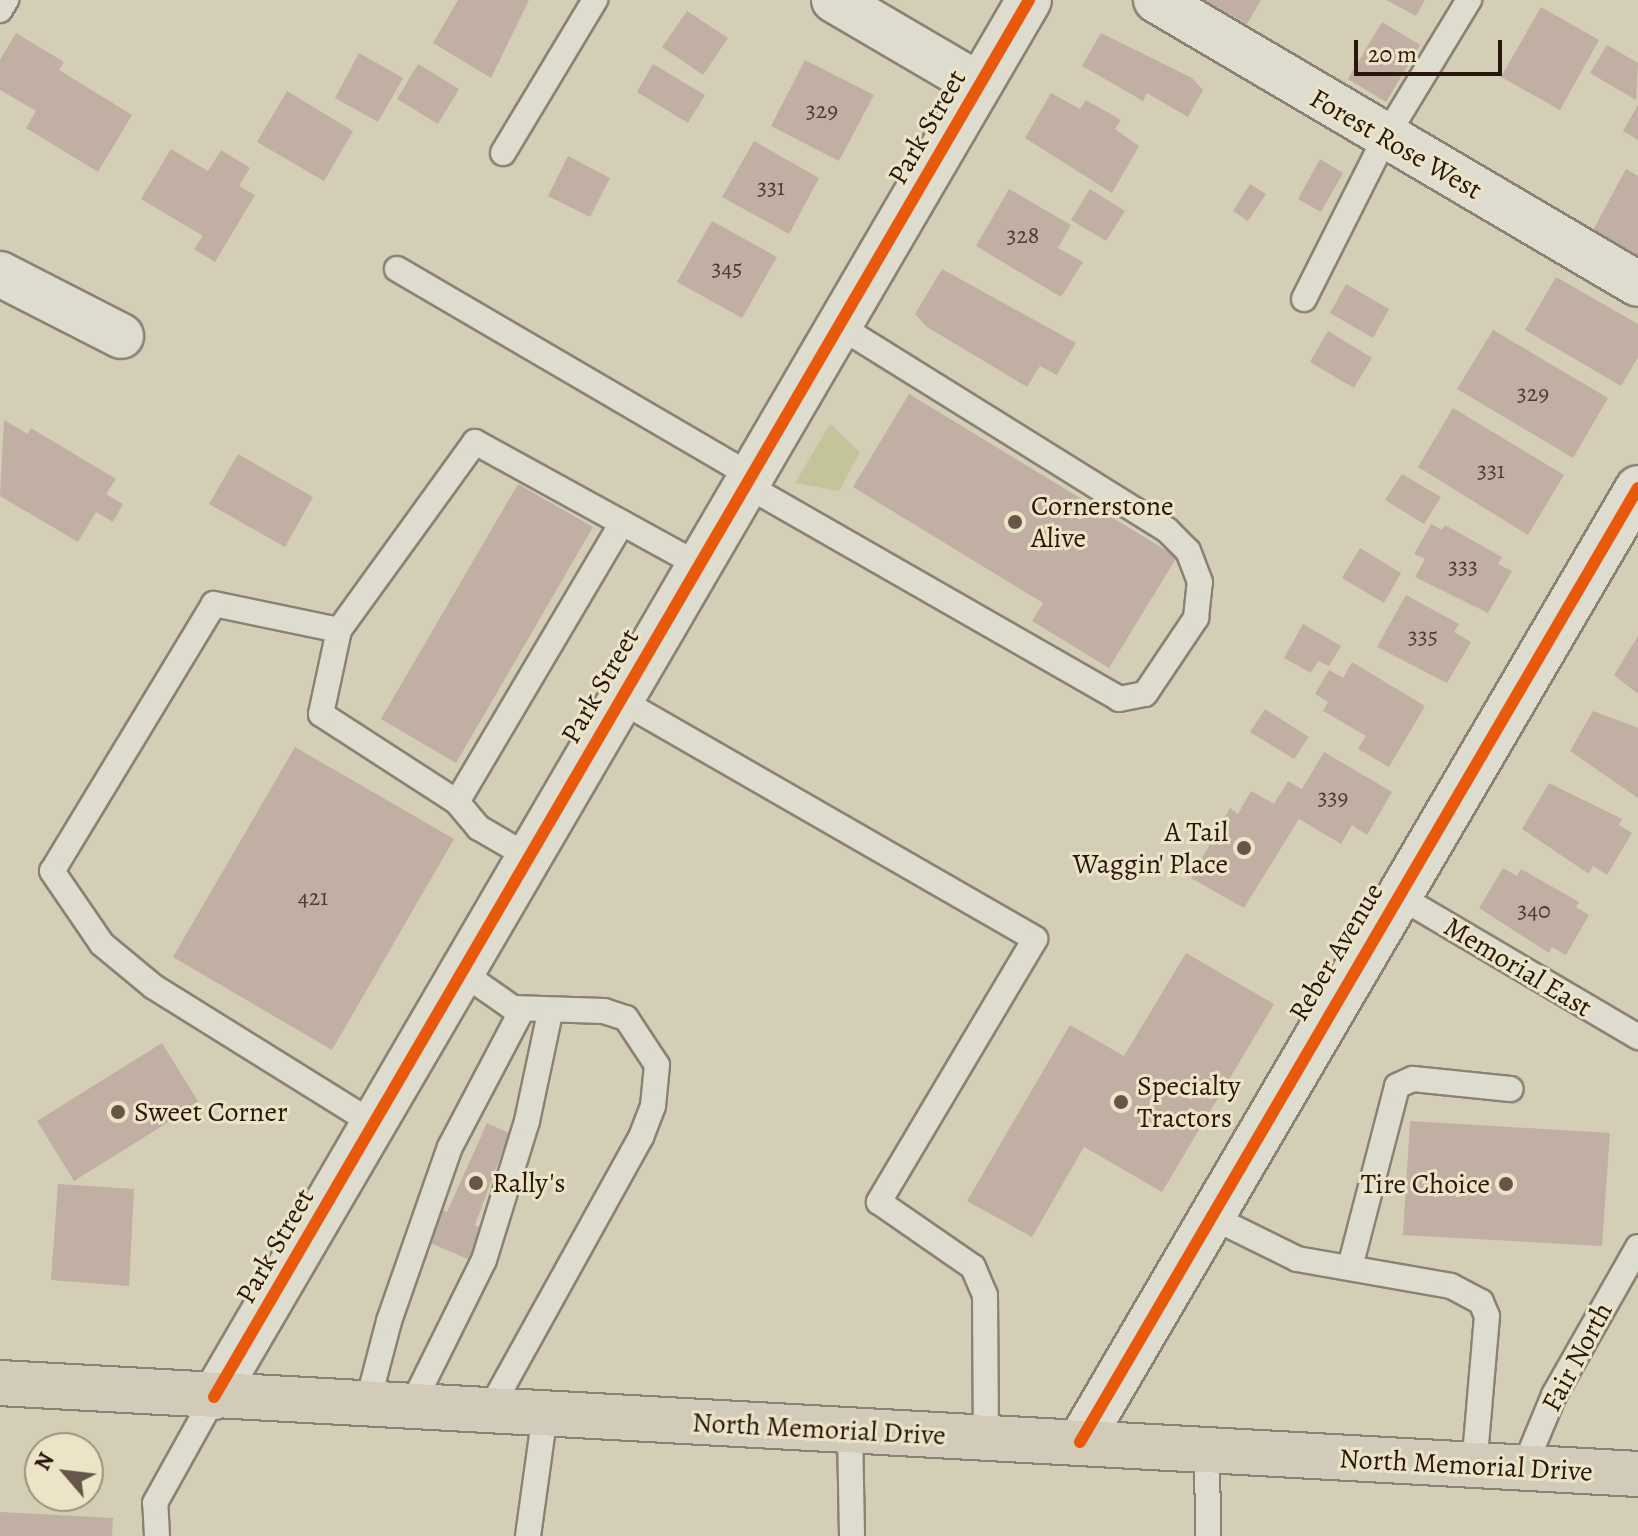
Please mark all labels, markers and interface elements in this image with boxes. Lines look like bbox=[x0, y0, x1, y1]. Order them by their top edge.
scale bar bbox=[1358, 24, 1506, 74]
text: 20 m bbox=[1368, 38, 1417, 70]
street label: Park Street bbox=[881, 64, 973, 190]
street label: Forest Rose West bbox=[1304, 81, 1488, 207]
house number: 329 bbox=[806, 97, 838, 125]
house number: 331 bbox=[757, 174, 785, 202]
house number: 328 bbox=[1006, 222, 1040, 250]
house number: 345 bbox=[711, 255, 743, 283]
house number: 329 bbox=[1517, 380, 1549, 408]
house number: 331 bbox=[1477, 457, 1505, 485]
place label: Cornerstone Alive bbox=[1031, 489, 1174, 555]
marker: Cornerstone Alive bbox=[1006, 513, 1024, 531]
house number: 333 bbox=[1448, 553, 1478, 581]
street label: Park Street bbox=[554, 623, 646, 749]
house number: 335 bbox=[1408, 623, 1438, 651]
house number: 339 bbox=[1318, 784, 1348, 812]
place label: A Tail Waggin' Place bbox=[1072, 815, 1228, 881]
marker: A Tail Waggin' Place bbox=[1235, 839, 1253, 857]
street label: Reber Avenue bbox=[1282, 877, 1390, 1027]
house number: 421 bbox=[298, 884, 328, 912]
house number: 340 bbox=[1517, 897, 1551, 925]
street label: Memorial East bbox=[1438, 910, 1598, 1024]
place label: Specialty Tractors bbox=[1137, 1069, 1241, 1135]
marker: Specialty Tractors bbox=[1112, 1093, 1130, 1111]
place label: Sweet Corner bbox=[134, 1095, 288, 1129]
marker: Sweet Corner bbox=[109, 1103, 127, 1121]
place label: Rally's bbox=[492, 1166, 566, 1200]
place label: Tire Choice bbox=[1361, 1167, 1490, 1201]
marker: Rally's bbox=[467, 1174, 485, 1192]
marker: Tire Choice bbox=[1497, 1175, 1515, 1193]
street label: Park Street bbox=[229, 1183, 321, 1309]
street label: Fair North bbox=[1534, 1297, 1620, 1417]
street label: North Memorial Drive bbox=[691, 1406, 947, 1452]
north arrow bbox=[24, 1432, 104, 1512]
street label: North Memorial Drive bbox=[1338, 1442, 1594, 1488]
text: N bbox=[28, 1448, 62, 1476]

